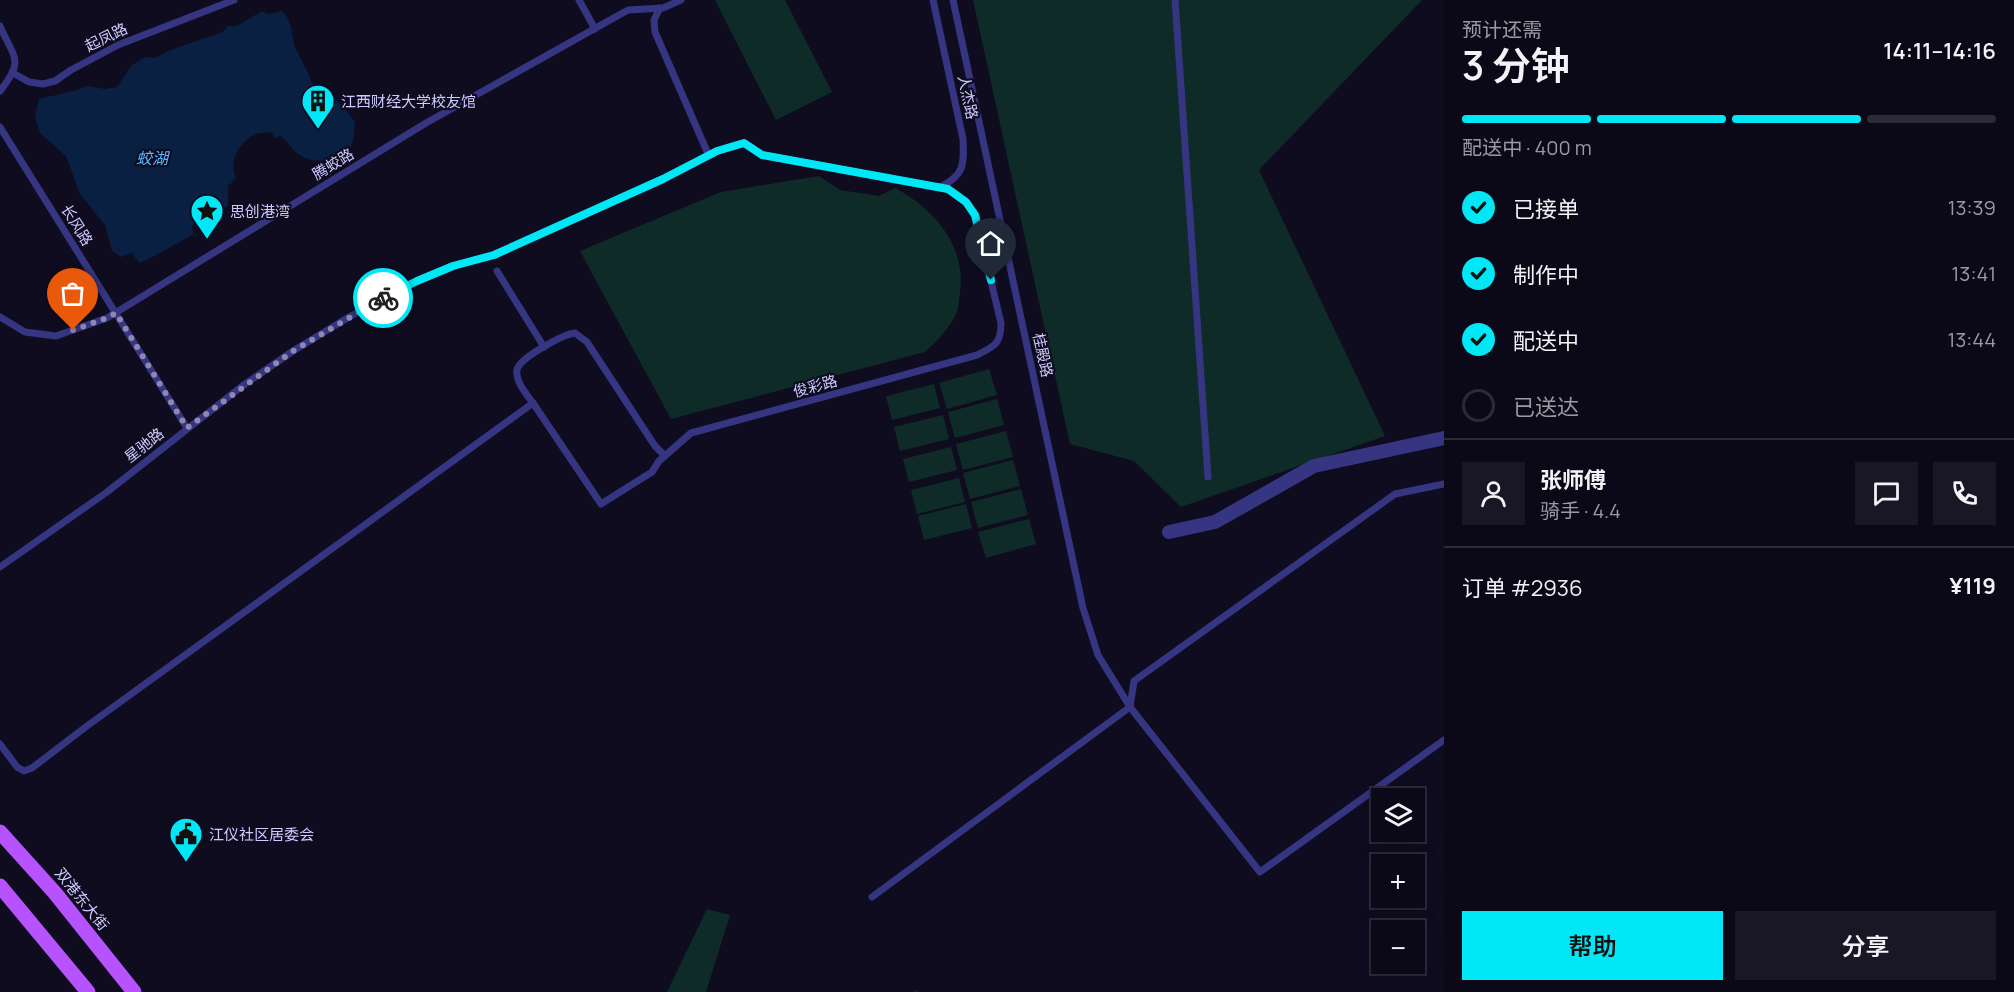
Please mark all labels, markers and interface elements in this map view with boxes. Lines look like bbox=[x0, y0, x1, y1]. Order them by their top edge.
text: 预计还需 bbox=[1462, 16, 1542, 43]
street label: 起凤路 bbox=[80, 18, 131, 57]
text: 14:11–14:16 bbox=[1883, 36, 1996, 66]
text: 3 分钟 bbox=[1462, 38, 1570, 92]
street label: 人杰路 bbox=[953, 73, 983, 121]
building icon: 江西财经大学校友馆 bbox=[300, 83, 336, 130]
place label: 江西财经大学校友馆 bbox=[341, 91, 476, 112]
text: 配送中 · 400 m bbox=[1462, 134, 1592, 161]
street label: 腾蛟路 bbox=[308, 143, 358, 185]
water label: 蛟湖 bbox=[136, 147, 171, 169]
icon: check bbox=[1462, 191, 1495, 224]
place icon: 思创港湾 bbox=[189, 193, 225, 240]
text: 已接单 bbox=[1513, 194, 1579, 224]
text: 13:39 bbox=[1948, 194, 1996, 221]
street label: 长风路 bbox=[56, 200, 98, 250]
place label: 思创港湾 bbox=[230, 201, 290, 222]
pin bbox=[965, 218, 1016, 280]
icon: home bbox=[974, 227, 1007, 260]
icon: check bbox=[1462, 257, 1495, 290]
text: 制作中 bbox=[1513, 260, 1579, 290]
text: 13:41 bbox=[1952, 260, 1996, 287]
pin bbox=[47, 268, 98, 330]
courier bbox=[353, 268, 413, 328]
icon: bag bbox=[56, 277, 89, 310]
icon: bike bbox=[367, 282, 400, 315]
icon: check bbox=[1462, 323, 1495, 356]
text: 配送中 bbox=[1513, 326, 1579, 356]
text: 13:44 bbox=[1947, 326, 1996, 353]
street label: 桂殿路 bbox=[1028, 331, 1058, 379]
street label: 俊彩路 bbox=[791, 370, 839, 402]
text: 已送达 bbox=[1513, 392, 1579, 422]
street label: 星驰路 bbox=[120, 423, 168, 467]
button: person bbox=[1462, 462, 1525, 525]
button: chat bbox=[1855, 462, 1918, 525]
button: phone bbox=[1933, 462, 1996, 525]
text: 张师傅 bbox=[1540, 465, 1606, 495]
text: 骑手 · 4.4 bbox=[1540, 497, 1621, 524]
text: ¥119 bbox=[1950, 571, 1996, 601]
text: 订单 #2936 bbox=[1462, 573, 1583, 603]
map controls bbox=[1371, 788, 1425, 974]
button: layers bbox=[1371, 788, 1425, 842]
public building icon: 江仪社区居委会 bbox=[168, 816, 204, 863]
place label: 江仪社区居委会 bbox=[209, 824, 314, 845]
button: + bbox=[1371, 854, 1425, 908]
street label: 双港东大街 bbox=[50, 863, 114, 935]
button: 帮助 bbox=[1462, 911, 1723, 980]
button: 分享 bbox=[1735, 911, 1996, 980]
button: − bbox=[1371, 920, 1425, 974]

